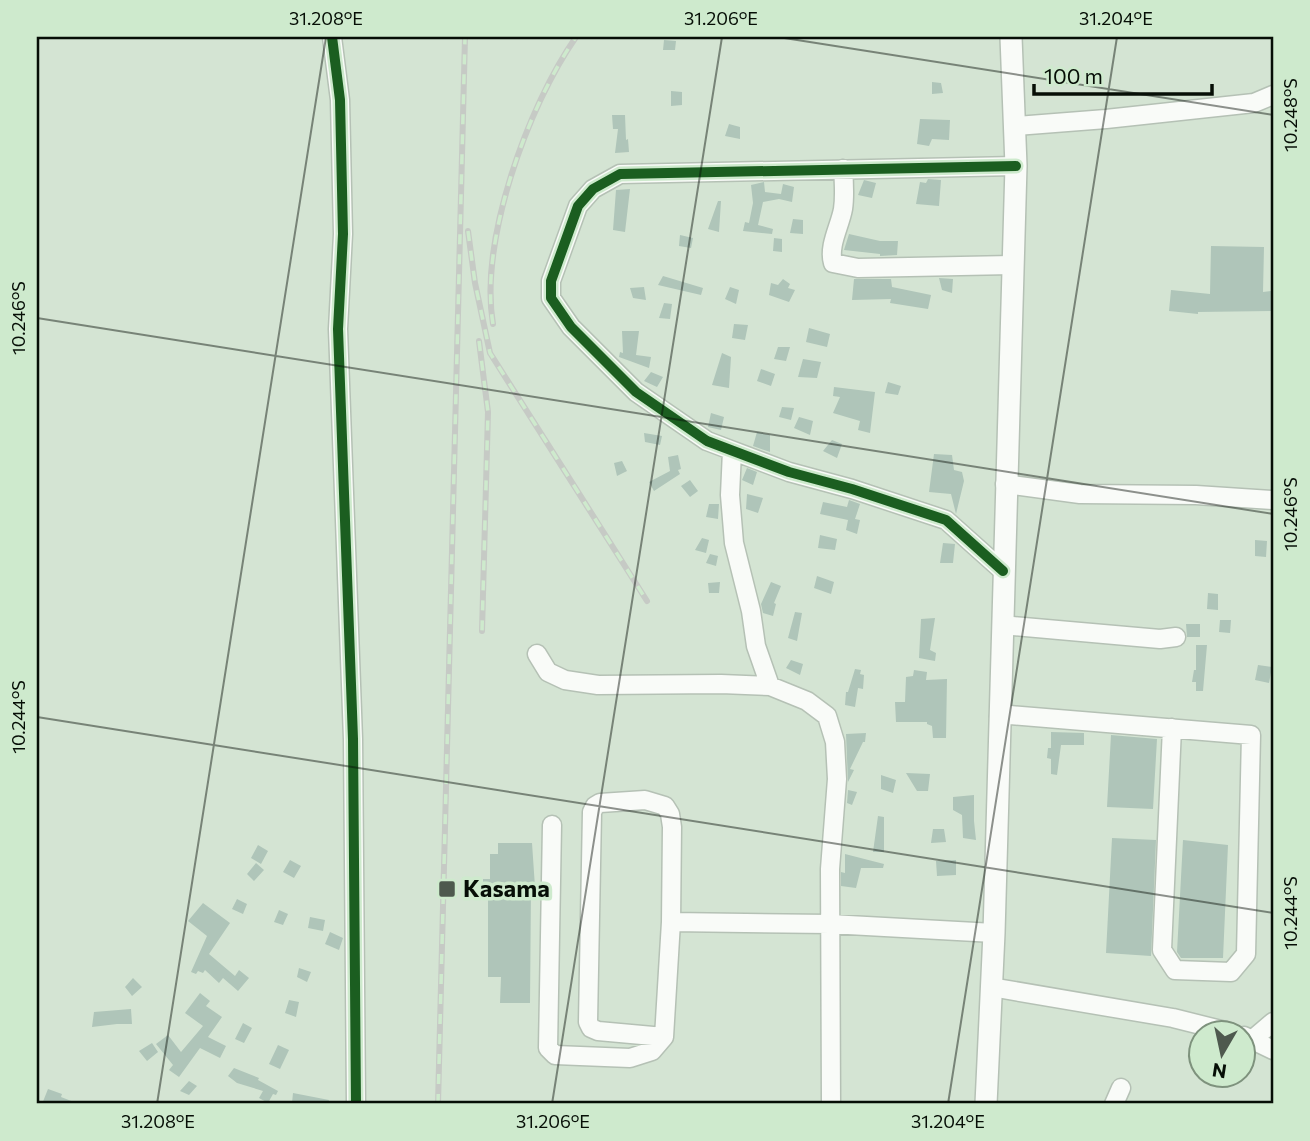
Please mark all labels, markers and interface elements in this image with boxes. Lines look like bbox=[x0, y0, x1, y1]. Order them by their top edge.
text: 31.208°E bbox=[289, 7, 363, 29]
text: 31.206°E bbox=[684, 7, 758, 29]
text: 31.204°E bbox=[1079, 7, 1153, 29]
scale bar bbox=[1034, 52, 1212, 96]
text: 100 m bbox=[1044, 63, 1103, 88]
text: 10.248°S bbox=[1279, 78, 1301, 152]
text: 10.246°S bbox=[7, 281, 29, 355]
text: 10.246°S bbox=[1279, 477, 1301, 551]
text: 10.244°S bbox=[7, 680, 29, 754]
place label: Kasama bbox=[463, 873, 550, 902]
text: 10.244°S bbox=[1279, 876, 1301, 950]
marker: Kasama bbox=[437, 879, 457, 899]
north arrow bbox=[1188, 1018, 1258, 1088]
text: N bbox=[1210, 1059, 1228, 1084]
text: 31.208°E bbox=[121, 1110, 195, 1132]
text: 31.206°E bbox=[516, 1110, 590, 1132]
text: 31.204°E bbox=[911, 1110, 985, 1132]

